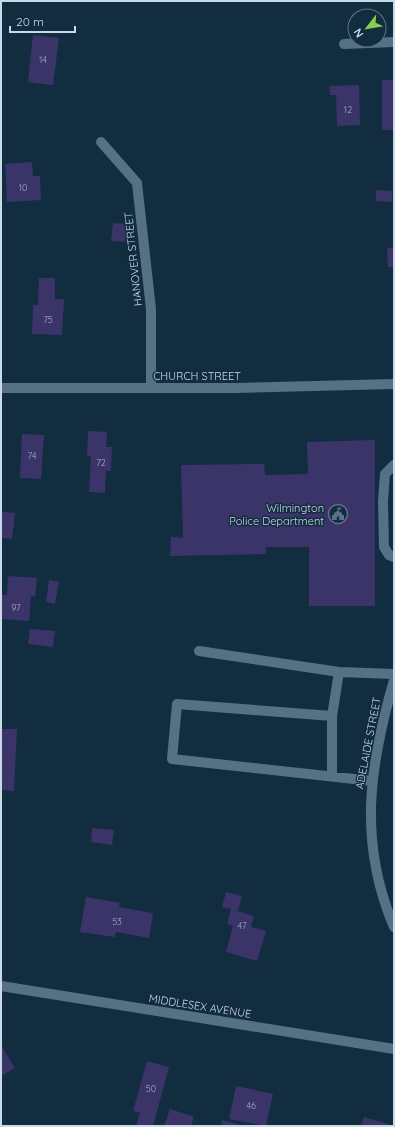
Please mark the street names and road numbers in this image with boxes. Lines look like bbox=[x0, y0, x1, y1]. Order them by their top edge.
street label: HANOVER STREET bbox=[121, 211, 145, 307]
street label: CHURCH STREET bbox=[153, 369, 241, 383]
street label: ADELAIDE STREET bbox=[352, 695, 384, 790]
street label: MIDDLESEX AVENUE bbox=[148, 991, 252, 1021]

